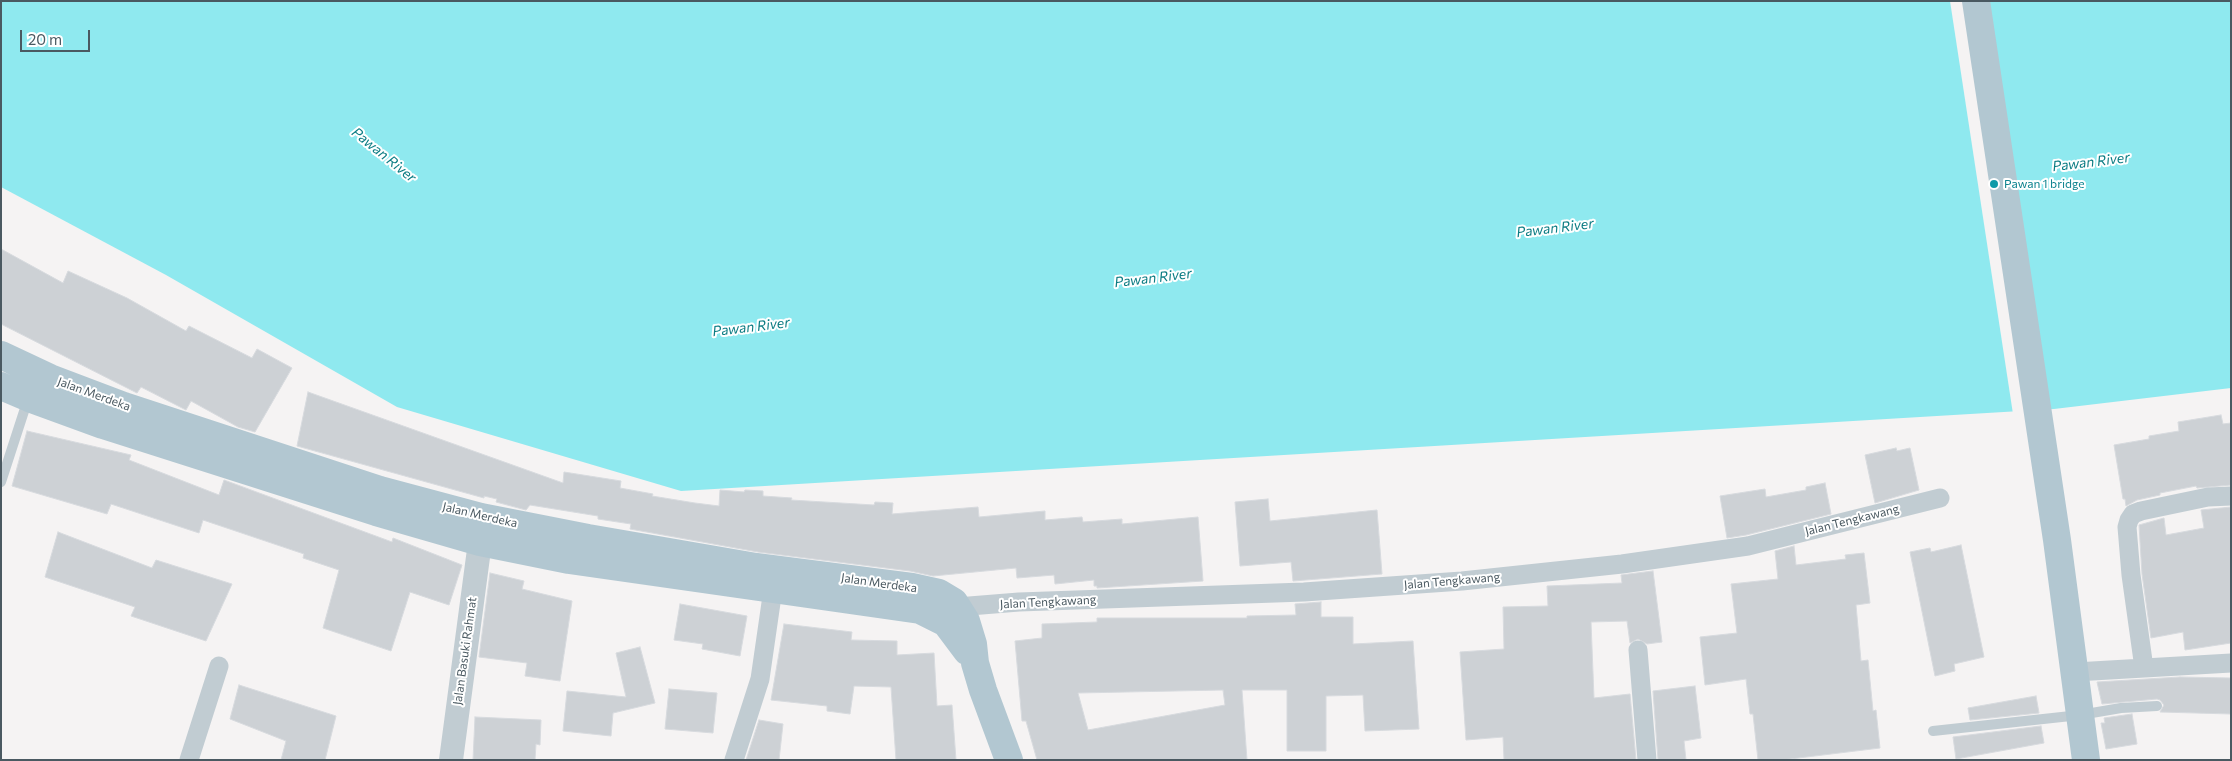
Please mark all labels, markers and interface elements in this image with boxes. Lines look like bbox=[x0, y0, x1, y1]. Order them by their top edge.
scale bar bbox=[22, 20, 92, 52]
text: 20 m bbox=[28, 30, 62, 48]
water label: Pawan River bbox=[348, 124, 420, 186]
water label: Pawan River bbox=[2051, 149, 2131, 175]
place label: Pawan 1 bridge bbox=[2004, 177, 2085, 191]
marker: Pawan 1 bridge bbox=[1988, 178, 2000, 190]
water label: Pawan River bbox=[1515, 215, 1595, 241]
water label: Pawan River bbox=[1113, 265, 1193, 291]
water label: Pawan River bbox=[711, 314, 791, 340]
street label: Jalan Merdeka bbox=[56, 374, 132, 414]
street label: Jalan Merdeka bbox=[441, 499, 519, 531]
street label: Jalan Tengkawang bbox=[1803, 501, 1901, 539]
street label: Jalan Tengkawang bbox=[1403, 570, 1501, 592]
street label: Jalan Merdeka bbox=[840, 571, 918, 595]
street label: Jalan Tengkawang bbox=[999, 592, 1097, 612]
street label: Jalan Basuki Rahmat bbox=[450, 596, 480, 706]

